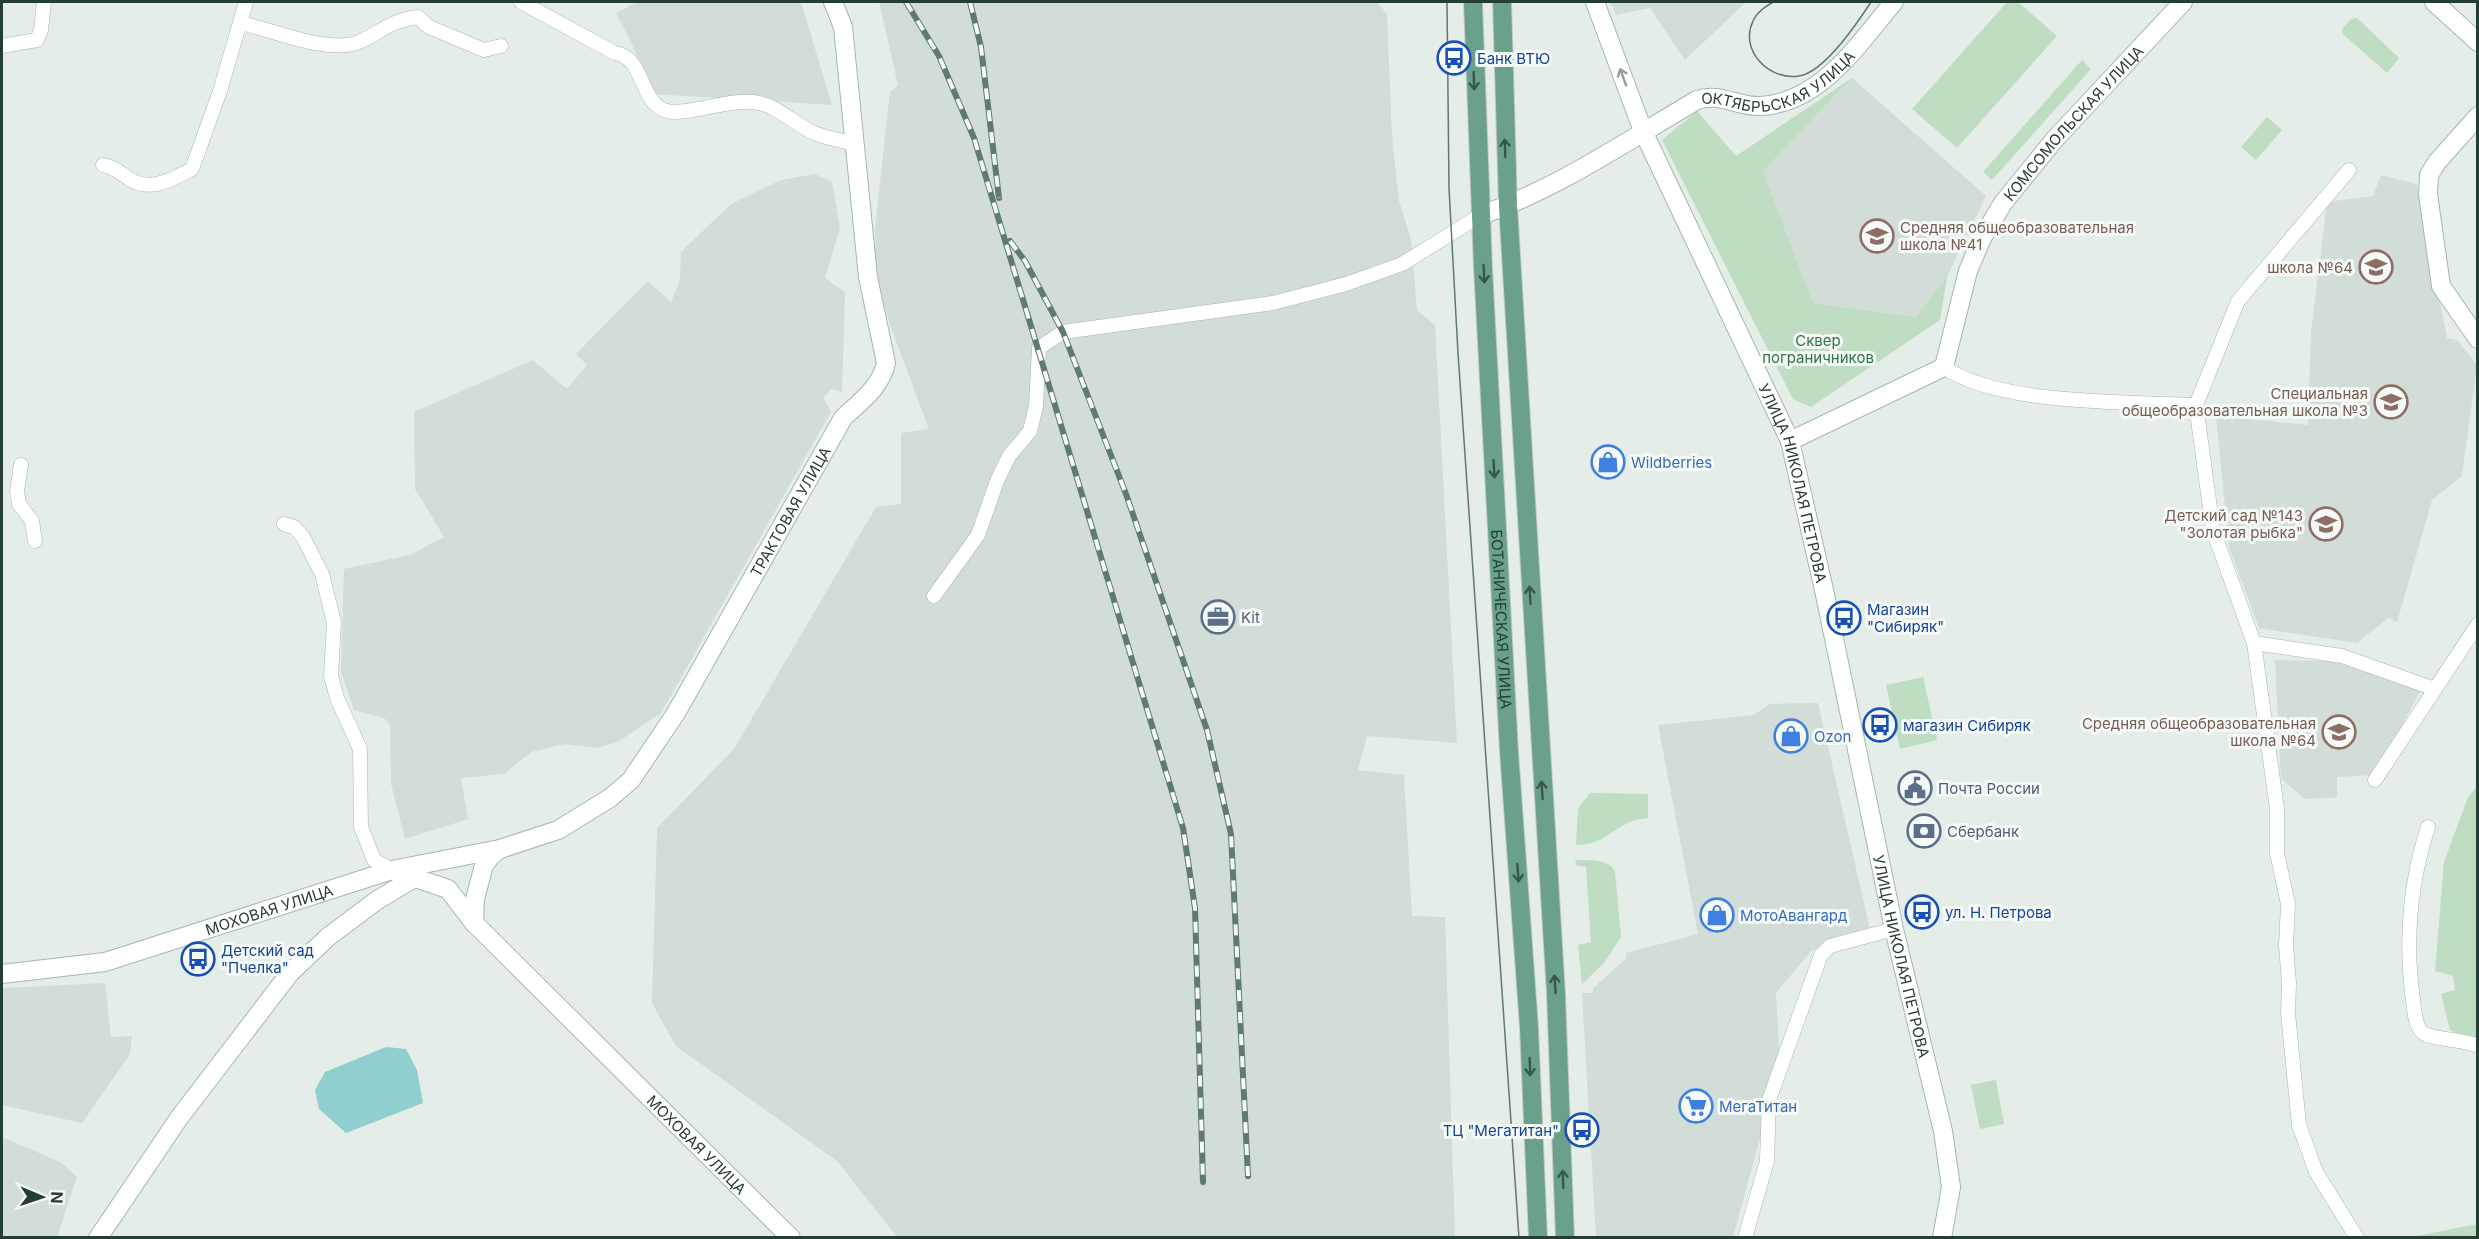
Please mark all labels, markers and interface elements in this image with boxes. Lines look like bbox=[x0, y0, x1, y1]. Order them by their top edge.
bus stop icon: Банк ВТЮ bbox=[1436, 40, 1472, 76]
street label: КОМСОМОЛЬСКАЯ УЛИЦА bbox=[1999, 41, 2147, 205]
street label: ОКТЯБРЬСКАЯ УЛИЦА bbox=[1701, 46, 1859, 116]
place label: Банк ВТЮ bbox=[1477, 49, 1550, 68]
one-way arrow bbox=[1617, 68, 1628, 86]
one-way arrow bbox=[1469, 70, 1480, 90]
one-way arrow bbox=[1500, 138, 1511, 158]
school or university icon: Средняя общеобразовательная школа №41 bbox=[1859, 218, 1895, 254]
place label: Средняя общеобразовательная школа №41 bbox=[1900, 218, 2134, 254]
school or university icon: школа №64 bbox=[2358, 249, 2394, 285]
place label: школа №64 bbox=[2267, 258, 2353, 277]
one-way arrow bbox=[1478, 263, 1489, 283]
park label: Сквер пограничников bbox=[1762, 331, 1874, 367]
street label: УЛИЦА НИКОЛАЯ ПЕТРОВА bbox=[1755, 380, 1832, 585]
place label: Специальная общеобразовательная школа №3 bbox=[2122, 384, 2368, 420]
school or university icon: Специальная общеобразовательная школа №3 bbox=[2373, 384, 2409, 420]
street label: ТРАКТОВАЯ УЛИЦА bbox=[746, 443, 834, 580]
shop icon: Wildberries bbox=[1590, 444, 1626, 480]
place label: Wildberries bbox=[1631, 453, 1712, 472]
one-way arrow bbox=[1488, 458, 1499, 478]
place label: Детский сад №143 "Золотая рыбка" bbox=[2164, 506, 2303, 542]
school or university icon: Детский сад №143 "Золотая рыбка" bbox=[2308, 506, 2344, 542]
street label: БОТАНИЧЕСКАЯ УЛИЦА bbox=[1488, 529, 1516, 710]
one-way arrow bbox=[1524, 586, 1535, 605]
office icon: Kit bbox=[1200, 599, 1236, 635]
bus stop icon: Магазин "Сибиряк" bbox=[1826, 600, 1862, 636]
place label: Магазин "Сибиряк" bbox=[1867, 600, 1944, 636]
place label: Kit bbox=[1241, 608, 1260, 627]
bus stop icon: магазин Сибиряк bbox=[1862, 707, 1898, 743]
place label: Средняя общеобразовательная школа №64 bbox=[2082, 714, 2316, 750]
school or university icon: Средняя общеобразовательная школа №64 bbox=[2321, 714, 2357, 750]
place label: магазин Сибиряк bbox=[1903, 716, 2031, 735]
shop icon: Ozon bbox=[1773, 718, 1809, 754]
place label: Ozon bbox=[1814, 727, 1851, 746]
public building icon: Почта России bbox=[1897, 770, 1933, 806]
place label: Почта России bbox=[1938, 779, 2040, 798]
one-way arrow bbox=[1536, 780, 1547, 800]
bank icon: Сбербанк bbox=[1906, 813, 1942, 849]
place label: Сбербанк bbox=[1947, 822, 2019, 841]
street label: УЛИЦА НИКОЛАЯ ПЕТРОВА bbox=[1869, 853, 1934, 1060]
one-way arrow bbox=[1512, 862, 1523, 882]
street label: МОХОВАЯ УЛИЦА bbox=[203, 880, 335, 939]
bus stop icon: ул. Н. Петрова bbox=[1904, 894, 1940, 930]
shop icon: МотоАвангард bbox=[1699, 897, 1735, 933]
place label: ул. Н. Петрова bbox=[1945, 903, 2052, 922]
place label: МотоАвангард bbox=[1740, 906, 1847, 925]
bus stop icon: Детский сад "Пчелка" bbox=[180, 941, 216, 977]
place label: Детский сад "Пчелка" bbox=[221, 941, 314, 977]
one-way arrow bbox=[1549, 975, 1560, 995]
one-way arrow bbox=[1525, 1057, 1536, 1077]
supermarket icon: МегаТитан bbox=[1678, 1088, 1714, 1124]
street label: МОХОВАЯ УЛИЦА bbox=[643, 1091, 751, 1198]
place label: МегаТитан bbox=[1719, 1097, 1797, 1116]
bus stop icon: ТЦ "Мегатитан" bbox=[1564, 1112, 1600, 1148]
place label: ТЦ "Мегатитан" bbox=[1443, 1121, 1559, 1140]
north arrow bbox=[12, 1167, 72, 1227]
one-way arrow bbox=[1557, 1170, 1568, 1190]
text: N bbox=[47, 1191, 67, 1204]

